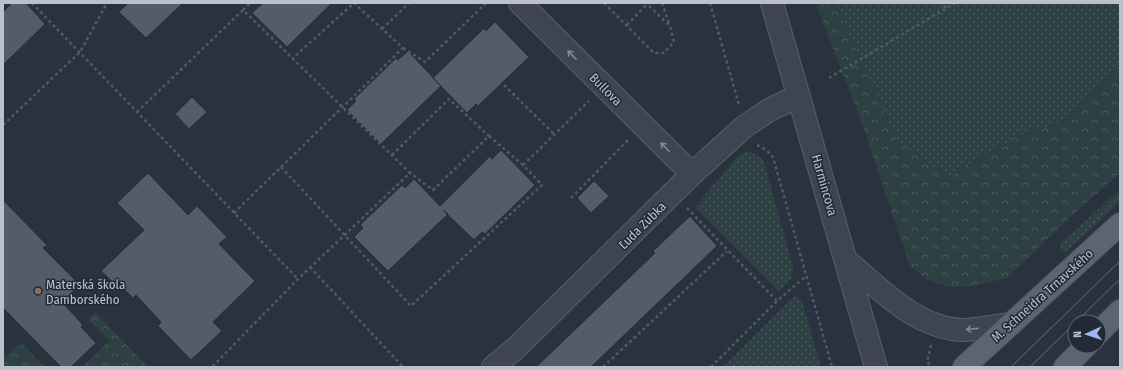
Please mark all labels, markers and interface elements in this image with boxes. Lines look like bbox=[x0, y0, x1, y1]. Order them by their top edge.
one-way arrow bbox=[567, 50, 577, 60]
street label: Bullova bbox=[586, 70, 625, 109]
one-way arrow bbox=[660, 142, 670, 152]
street label: Harmincova bbox=[809, 153, 840, 217]
street label: Ľuda Zúbka bbox=[616, 199, 669, 252]
street label: M. Schneidra Trnavského bbox=[988, 246, 1096, 345]
place label: Materská škola Damborského bbox=[46, 277, 125, 307]
marker: Materská škola Damborského bbox=[33, 286, 43, 296]
north arrow bbox=[1067, 314, 1107, 354]
one-way arrow bbox=[966, 325, 979, 333]
text: N bbox=[1071, 331, 1084, 338]

